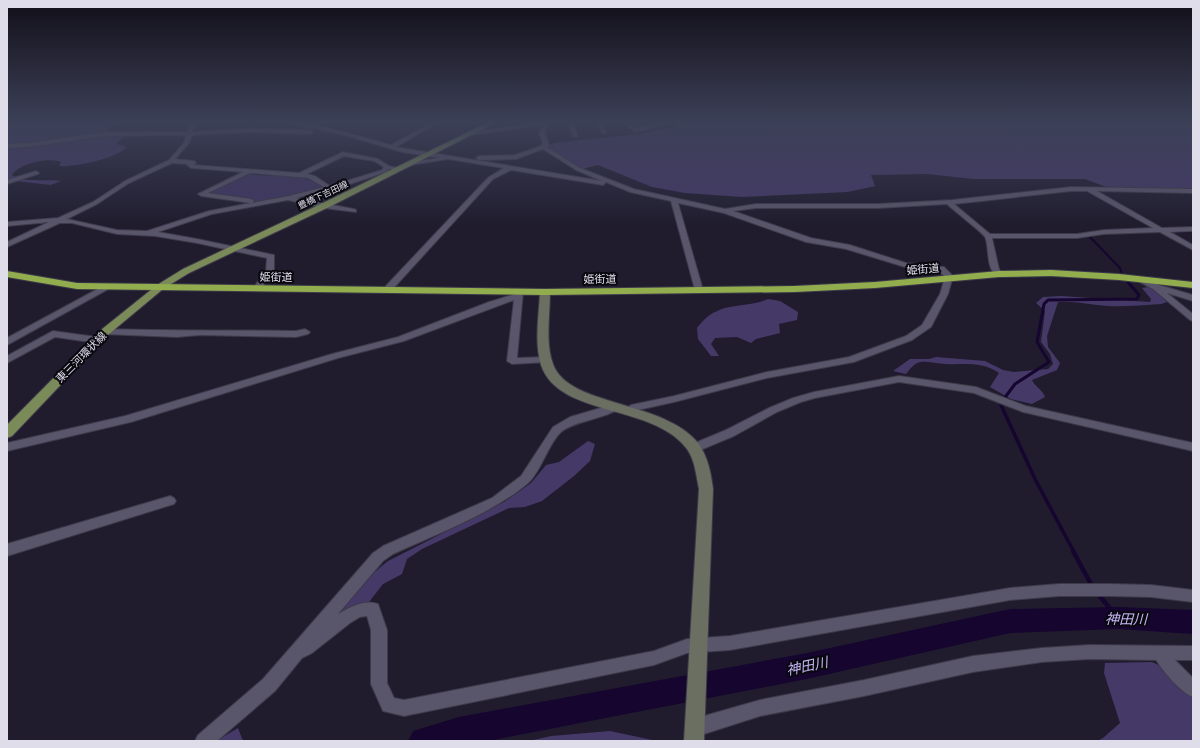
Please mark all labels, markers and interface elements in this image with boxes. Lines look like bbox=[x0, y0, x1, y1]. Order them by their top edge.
street label: 豊橋下吉田線 bbox=[296, 178, 350, 211]
street label: 姫街道 bbox=[906, 261, 940, 277]
street label: 姫街道 bbox=[259, 270, 293, 284]
street label: 姫街道 bbox=[583, 272, 617, 286]
street label: 東三河環状線 bbox=[53, 329, 109, 385]
water label: 神田川 bbox=[1105, 610, 1149, 628]
water label: 神田川 bbox=[785, 652, 831, 679]

